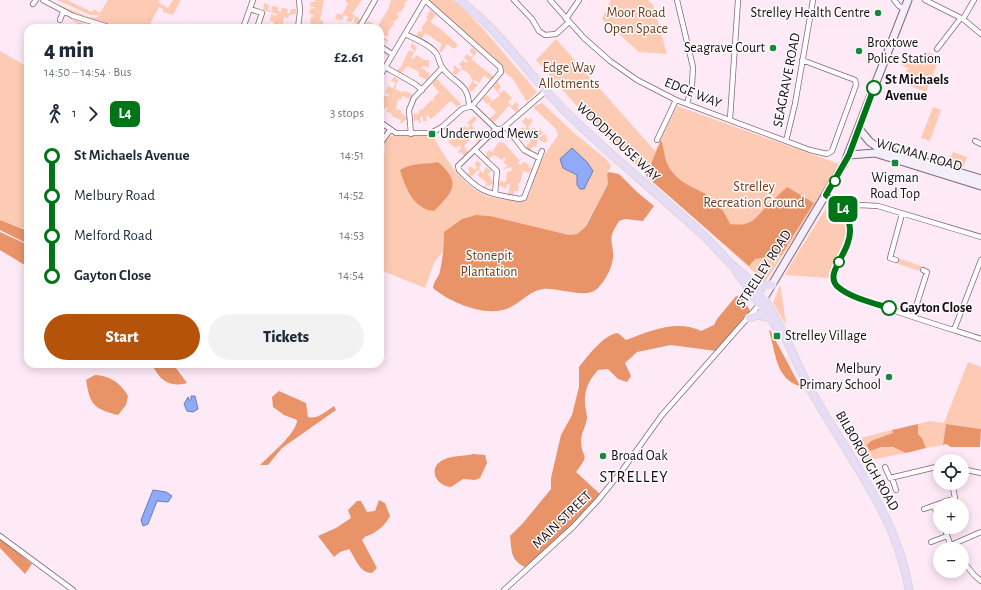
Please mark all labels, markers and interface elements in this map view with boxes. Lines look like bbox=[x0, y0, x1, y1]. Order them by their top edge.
park label: Moor Road Open Space bbox=[604, 6, 668, 36]
place label: Strelley Health Centre bbox=[750, 6, 870, 20]
marker: Strelley Health Centre bbox=[873, 8, 883, 18]
street label: SEAGRAVE ROAD bbox=[771, 32, 803, 128]
place label: Broxtowe Police Station bbox=[867, 36, 941, 66]
text: 4 min bbox=[44, 39, 94, 61]
place label: Seagrave Court bbox=[684, 41, 766, 55]
marker: Seagrave Court bbox=[768, 43, 778, 53]
marker: Broxtowe Police Station bbox=[854, 46, 864, 56]
text: £2.61 bbox=[334, 50, 364, 65]
park label: Edge Way Allotments bbox=[539, 61, 599, 91]
text: 14:50 – 14:54 · Bus bbox=[44, 66, 132, 79]
place label: St Michaels Avenue bbox=[885, 73, 949, 103]
street label: EDGE WAY bbox=[662, 75, 724, 111]
marker: St Michaels Avenue bbox=[866, 80, 882, 96]
street label: WOODHOUSE WAY bbox=[573, 100, 663, 185]
icon: walk bbox=[44, 103, 66, 125]
icon: forward bbox=[82, 103, 104, 125]
text: 1 bbox=[72, 107, 76, 120]
text: L4 bbox=[118, 107, 132, 121]
text: 3 stops bbox=[330, 107, 364, 120]
place label: Underwood Mews bbox=[440, 127, 539, 141]
marker: Underwood Mews bbox=[427, 129, 437, 139]
street label: WIGMAN ROAD bbox=[874, 136, 964, 174]
text: St Michaels Avenue bbox=[74, 148, 190, 163]
text: 14:51 bbox=[340, 149, 364, 162]
marker: Wigman Road Top bbox=[890, 158, 900, 168]
place label: Wigman Road Top bbox=[870, 171, 920, 201]
unlabelled marker bbox=[829, 175, 841, 187]
park label: Strelley Recreation Ground bbox=[703, 180, 805, 210]
text: Melbury Road bbox=[74, 188, 155, 203]
text: 14:52 bbox=[339, 189, 364, 202]
line badge: L4 bbox=[825, 196, 861, 222]
text: L4 bbox=[836, 202, 850, 216]
text: Melford Road bbox=[74, 228, 153, 243]
street label: STRELLEY ROAD bbox=[734, 228, 794, 310]
text: 14:53 bbox=[340, 229, 364, 242]
park label: Stonepit Plantation bbox=[460, 249, 518, 279]
unlabelled marker bbox=[833, 256, 845, 268]
text: Gayton Close bbox=[74, 268, 151, 283]
text: 14:54 bbox=[339, 269, 364, 282]
marker: Gayton Close bbox=[881, 300, 897, 316]
place label: Gayton Close bbox=[900, 301, 972, 315]
button: Start bbox=[44, 314, 200, 360]
button: Tickets bbox=[208, 314, 364, 360]
place label: Strelley Village bbox=[785, 329, 867, 343]
marker: Strelley Village bbox=[772, 331, 782, 341]
place label: Melbury Primary School bbox=[799, 362, 881, 392]
marker: Melbury Primary School bbox=[884, 372, 894, 382]
street label: BILBOROUGH ROAD bbox=[833, 409, 901, 513]
place label: Broad Oak bbox=[611, 449, 668, 463]
marker: Broad Oak bbox=[598, 451, 608, 461]
map controls bbox=[933, 454, 969, 578]
button: locate bbox=[933, 454, 969, 490]
district label: STRELLEY bbox=[599, 469, 669, 485]
street label: MAIN STREET bbox=[530, 488, 594, 551]
button: + bbox=[933, 498, 969, 534]
button: − bbox=[933, 542, 969, 578]

